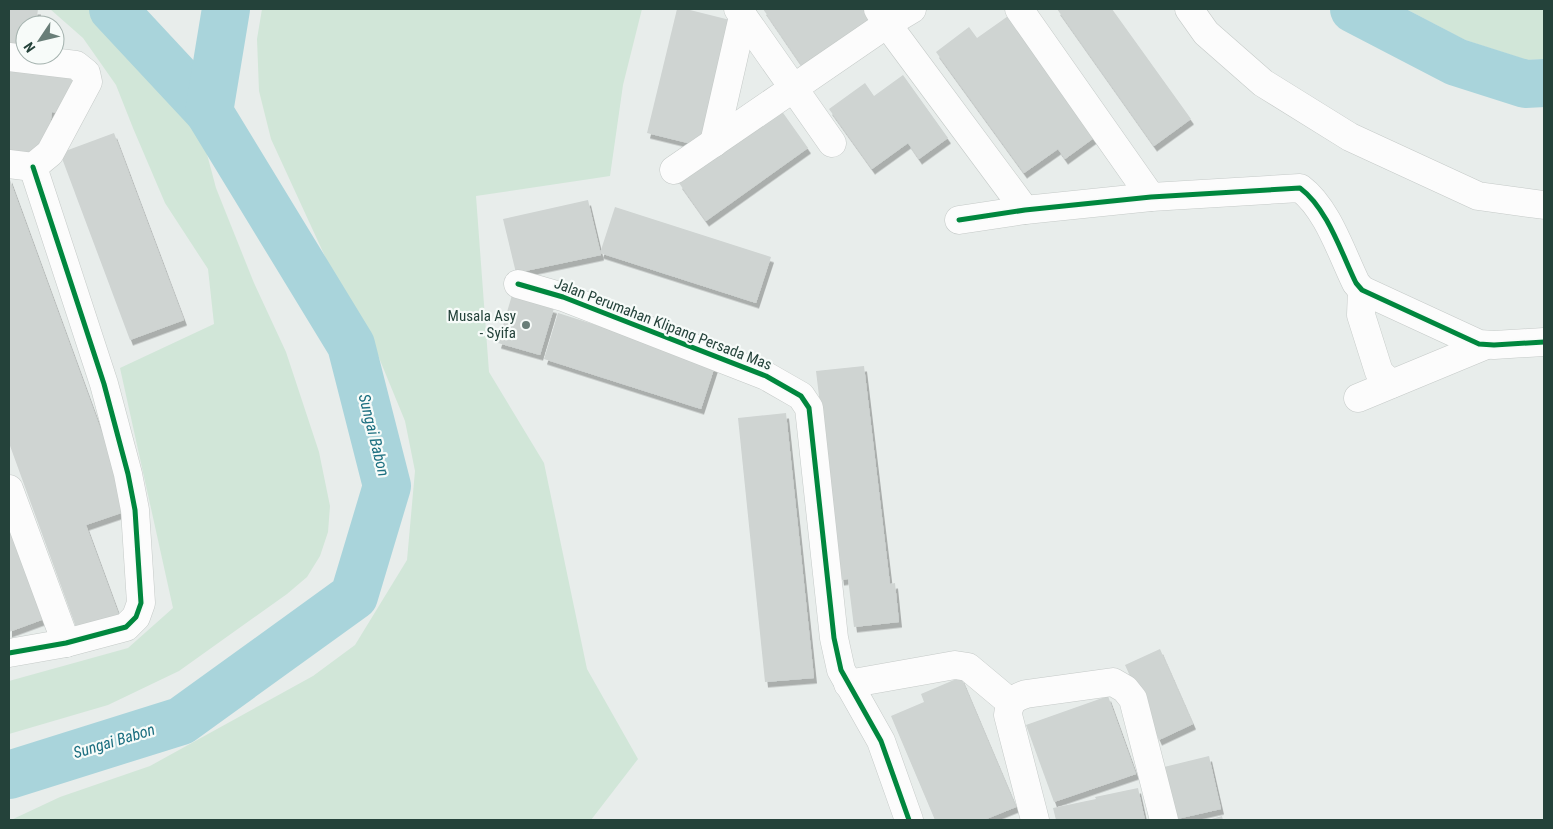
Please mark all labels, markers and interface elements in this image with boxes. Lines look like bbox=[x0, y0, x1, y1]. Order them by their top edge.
north arrow bbox=[15, 15, 65, 65]
text: N bbox=[20, 39, 38, 56]
street label: Jalan Perumahan Klipang Persada Mas bbox=[552, 274, 774, 374]
place label: Musala Asy - Syifa bbox=[448, 307, 516, 342]
marker: Musala Asy - Syifa bbox=[520, 319, 532, 331]
water label: Sungai Babon bbox=[355, 392, 393, 478]
water label: Sungai Babon bbox=[71, 720, 157, 762]

